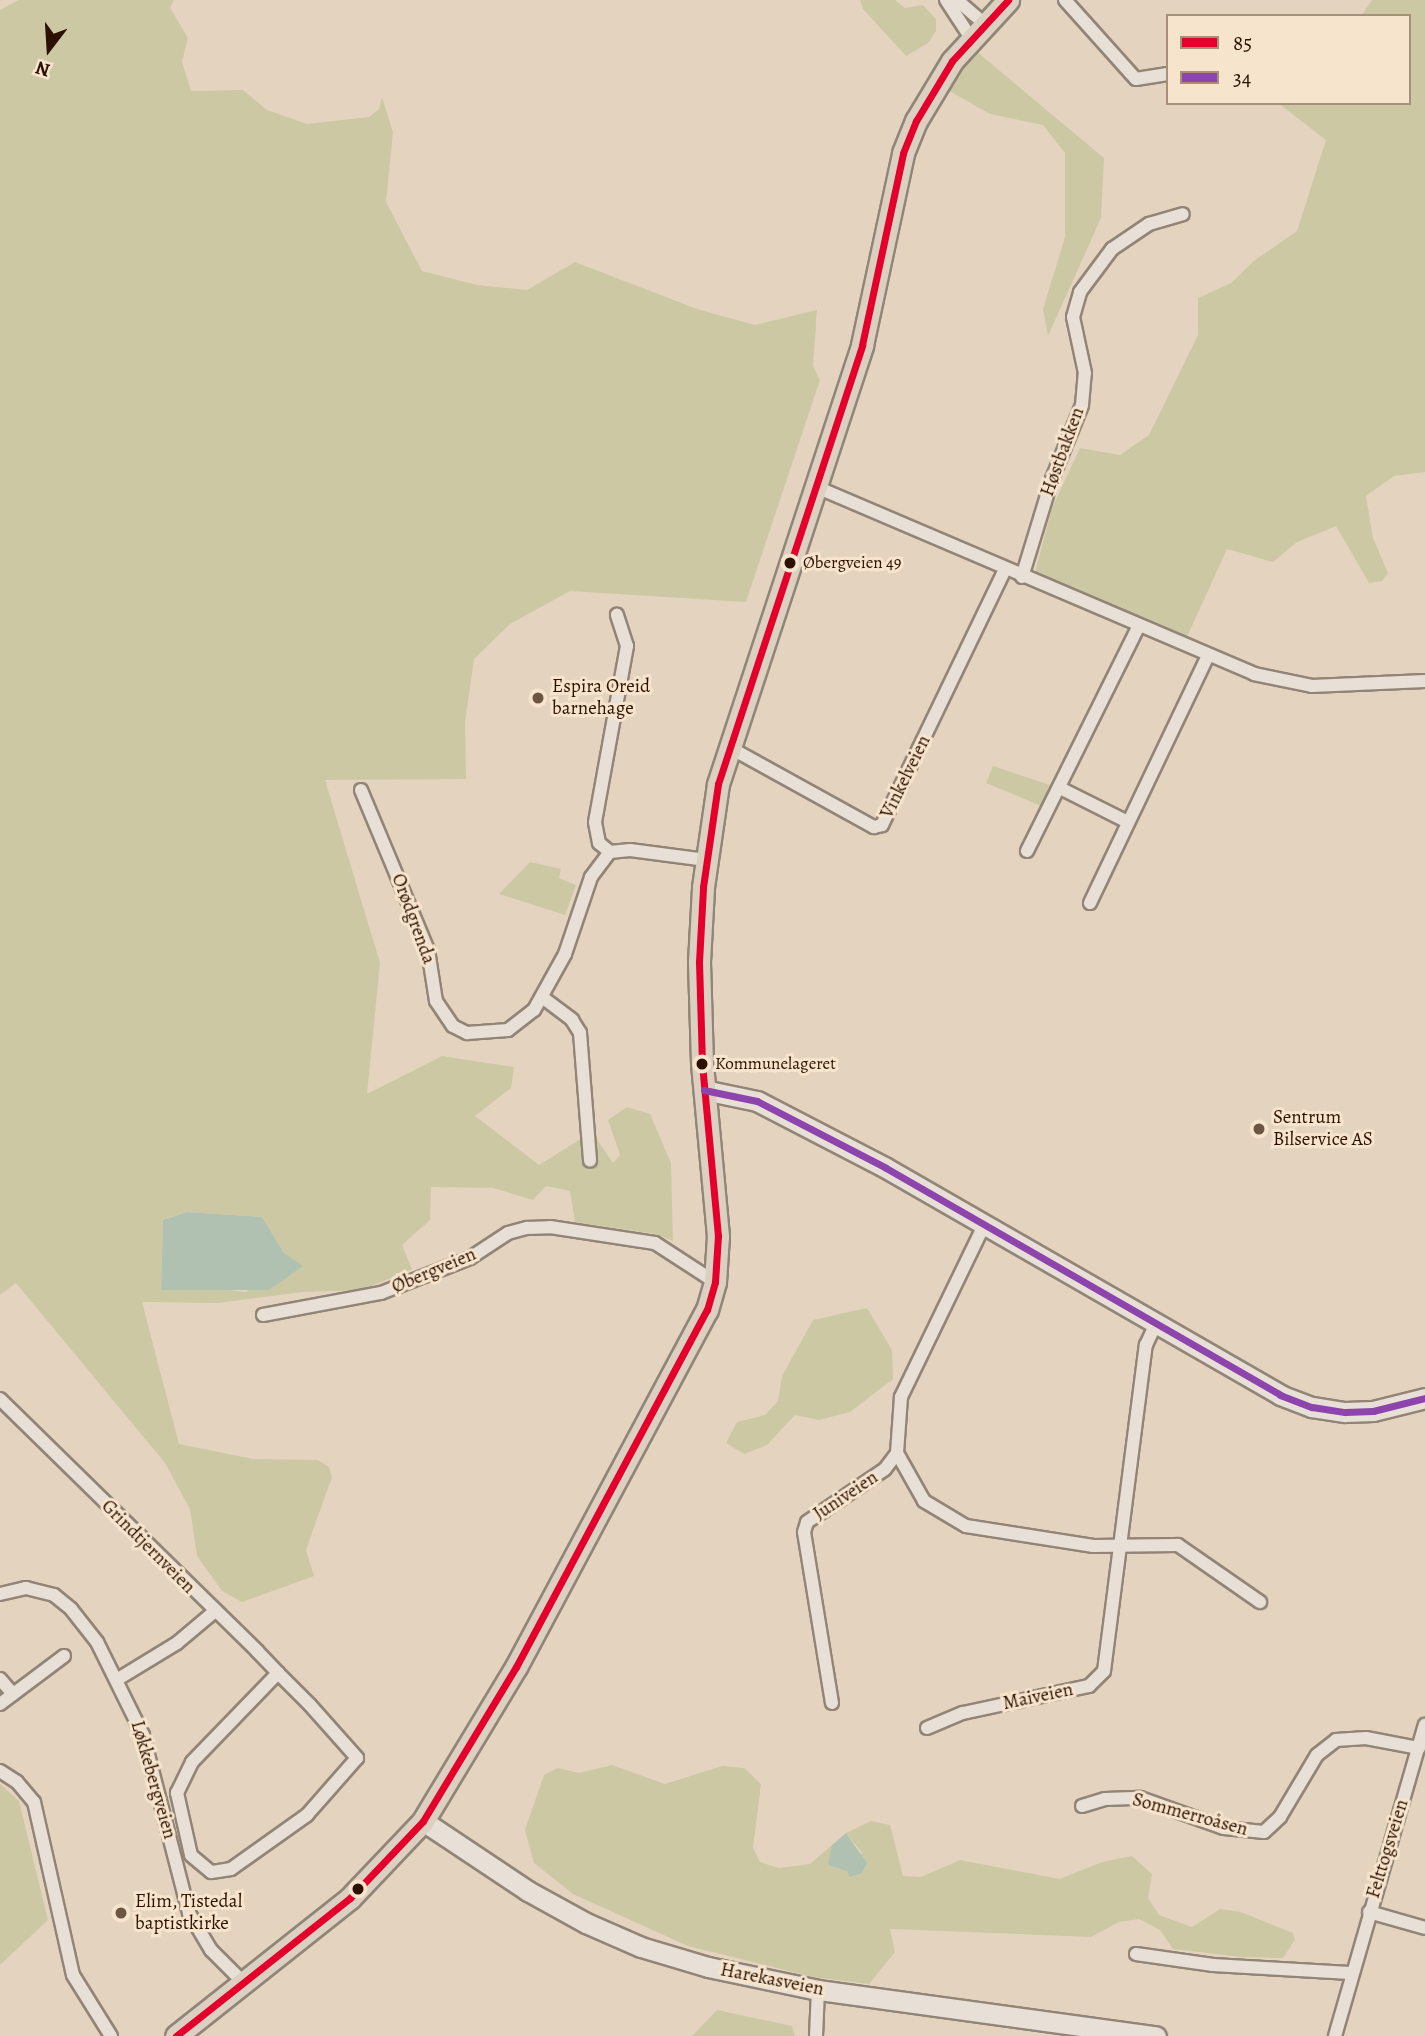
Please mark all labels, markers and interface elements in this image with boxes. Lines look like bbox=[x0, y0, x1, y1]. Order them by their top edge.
north arrow bbox=[14, 14, 84, 84]
legend bbox=[1166, 14, 1411, 105]
text: 85 bbox=[1233, 29, 1252, 57]
text: N bbox=[32, 55, 53, 84]
text: 34 bbox=[1233, 64, 1251, 92]
street label: Høstbakken bbox=[1036, 404, 1090, 500]
place label: Øbergveien 49 bbox=[803, 553, 901, 573]
marker: Øbergveien 49 bbox=[783, 556, 797, 570]
place label: Espira Oreid barnehage bbox=[552, 676, 650, 720]
marker: Espira Oreid barnehage bbox=[530, 690, 546, 706]
street label: Vinkelveien bbox=[876, 732, 936, 822]
street label: Orødgrenda bbox=[386, 871, 440, 967]
place label: Kommunelageret bbox=[715, 1054, 836, 1074]
marker: Kommunelageret bbox=[695, 1057, 709, 1071]
place label: Sentrum Bilservice AS bbox=[1273, 1107, 1373, 1151]
marker: Sentrum Bilservice AS bbox=[1251, 1121, 1267, 1137]
street label: Øbergveien bbox=[389, 1243, 479, 1299]
street label: Juniveien bbox=[810, 1466, 882, 1526]
street label: Grindtjernveien bbox=[96, 1495, 200, 1599]
street label: Maiveien bbox=[1001, 1678, 1075, 1716]
street label: Løkkebergveien bbox=[125, 1718, 181, 1842]
street label: Sommerroåsen bbox=[1130, 1789, 1250, 1841]
street label: Felttogsveien bbox=[1362, 1797, 1414, 1901]
unlabelled marker bbox=[351, 1882, 365, 1896]
place label: Elim, Tistedal baptistkirke bbox=[135, 1891, 243, 1935]
marker: Elim, Tistedal baptistkirke bbox=[113, 1905, 129, 1921]
street label: Harekasveien bbox=[718, 1959, 826, 2001]

